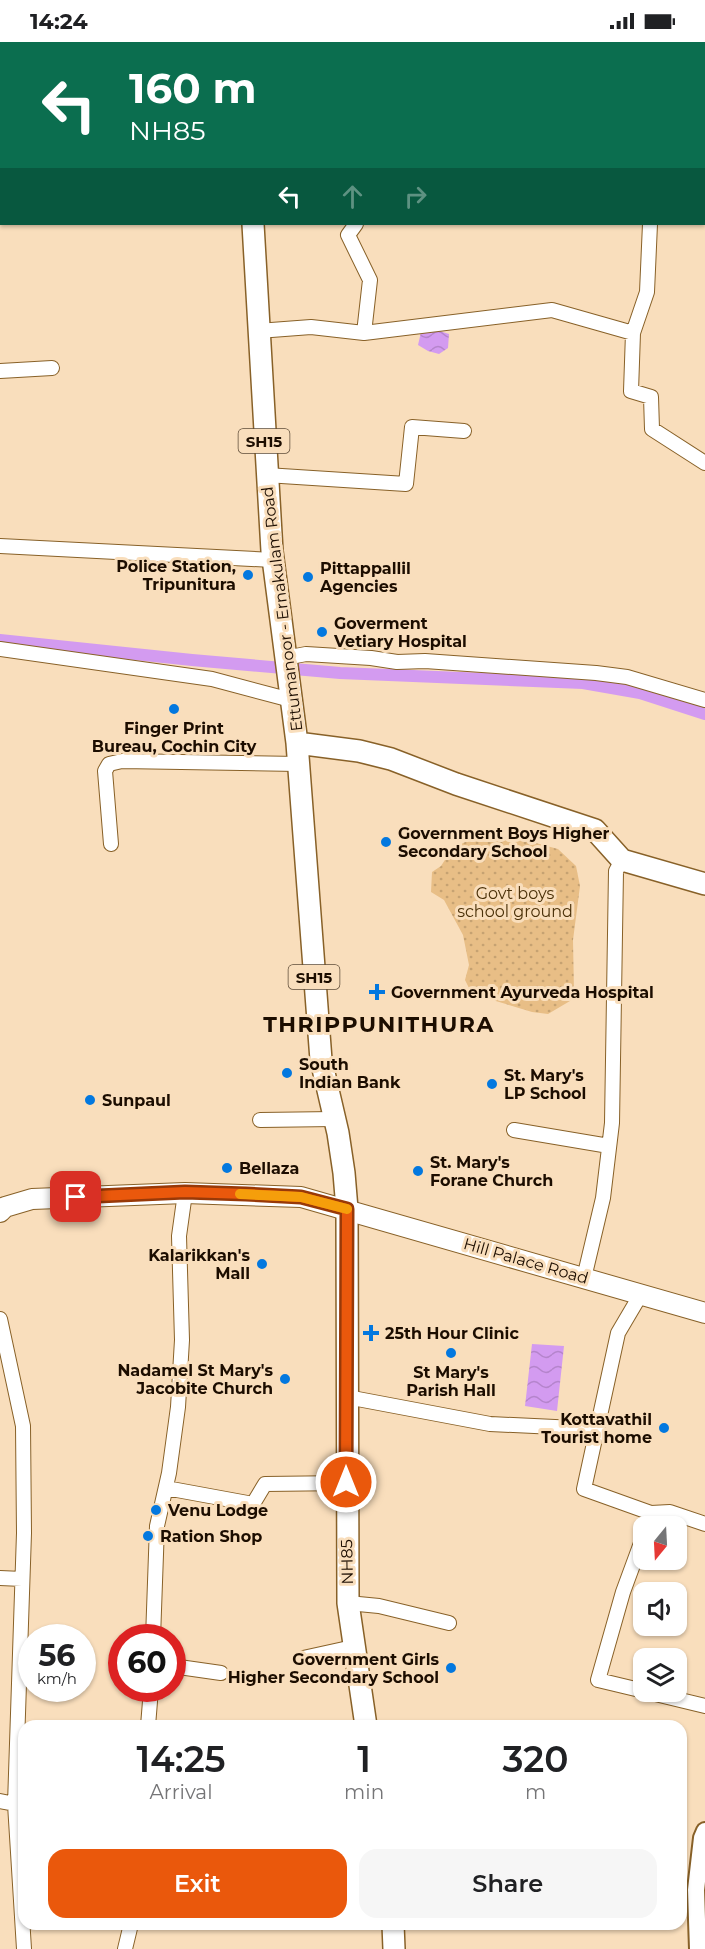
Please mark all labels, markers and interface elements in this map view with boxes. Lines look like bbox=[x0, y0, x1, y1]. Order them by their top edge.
text: 14:24 bbox=[30, 8, 88, 35]
text: 160 m bbox=[129, 62, 257, 114]
icon: left bbox=[30, 66, 108, 144]
text: NH85 bbox=[129, 114, 205, 147]
icon: left bbox=[273, 180, 306, 213]
icon: ahead bbox=[336, 180, 369, 213]
icon: right bbox=[399, 180, 432, 213]
road number: SH15 bbox=[238, 429, 290, 453]
street label: Ettumanoor - Ernakulam Road bbox=[258, 486, 306, 732]
place label: Police Station, Tripunitura bbox=[116, 557, 236, 594]
place label: Pittappallil Agencies bbox=[319, 559, 411, 596]
marker: Police Station, Tripunitura bbox=[241, 568, 255, 582]
marker: Pittappallil Agencies bbox=[301, 570, 315, 584]
place label: Goverment Vetiary Hospital bbox=[333, 614, 467, 651]
marker: Goverment Vetiary Hospital bbox=[315, 625, 329, 639]
marker: Finger Print Bureau, Cochin City bbox=[167, 702, 181, 716]
place label: Finger Print Bureau, Cochin City bbox=[92, 719, 257, 756]
place label: Government Boys Higher Secondary School bbox=[398, 824, 609, 861]
marker: Government Boys Higher Secondary School bbox=[379, 835, 393, 849]
park label: Govt boys school ground bbox=[457, 884, 573, 921]
road number: SH15 bbox=[288, 965, 340, 989]
marker: Government Ayurveda Hospital bbox=[368, 983, 386, 1001]
place label: Government Ayurveda Hospital bbox=[391, 983, 654, 1002]
district label: THRIPPUNITHURA bbox=[263, 1011, 495, 1038]
place label: South Indian Bank bbox=[299, 1055, 401, 1092]
marker: South Indian Bank bbox=[280, 1066, 294, 1080]
place label: St. Mary's LP School bbox=[504, 1066, 586, 1103]
marker: St. Mary's LP School bbox=[485, 1077, 499, 1091]
place label: Sunpaul bbox=[102, 1091, 171, 1110]
marker: Sunpaul bbox=[83, 1093, 97, 1107]
place label: St. Mary's Forane Church bbox=[430, 1153, 553, 1190]
place label: Bellaza bbox=[239, 1159, 299, 1178]
marker: Bellaza bbox=[220, 1161, 234, 1175]
marker: St. Mary's Forane Church bbox=[411, 1164, 425, 1178]
pin bbox=[50, 1171, 101, 1222]
icon: arrive bbox=[59, 1180, 92, 1213]
street label: Hill Palace Road bbox=[461, 1234, 591, 1288]
place label: Kalarikkan's Mall bbox=[148, 1246, 250, 1283]
marker: Kalarikkan's Mall bbox=[255, 1257, 269, 1271]
marker: 25th Hour Clinic bbox=[362, 1324, 380, 1342]
place label: 25th Hour Clinic bbox=[385, 1324, 519, 1343]
marker: St Mary's Parish Hall bbox=[444, 1346, 458, 1360]
place label: Nadamel St Mary's Jacobite Church bbox=[117, 1361, 273, 1398]
place label: St Mary's Parish Hall bbox=[406, 1363, 496, 1400]
marker: Nadamel St Mary's Jacobite Church bbox=[278, 1372, 292, 1386]
place label: Kottavathil Tourist home bbox=[541, 1410, 652, 1447]
marker: Kottavathil Tourist home bbox=[657, 1421, 671, 1435]
position arrow bbox=[314, 1450, 378, 1514]
place label: Venu Lodge bbox=[167, 1501, 268, 1520]
marker: Venu Lodge bbox=[149, 1503, 163, 1517]
north arrow bbox=[633, 1516, 687, 1570]
map controls bbox=[633, 1516, 687, 1702]
place label: Ration Shop bbox=[160, 1527, 262, 1546]
marker: Ration Shop bbox=[141, 1529, 155, 1543]
street label: NH85 bbox=[337, 1539, 357, 1585]
button: sound bbox=[633, 1582, 687, 1636]
speed limit sign: 60 bbox=[108, 1624, 186, 1702]
text: 56 bbox=[39, 1637, 75, 1674]
button: layers bbox=[633, 1648, 687, 1702]
place label: Government Girls Higher Secondary School bbox=[228, 1650, 440, 1687]
marker: Government Girls Higher Secondary School bbox=[444, 1661, 458, 1675]
text: km/h bbox=[37, 1669, 77, 1688]
text: 14:25 bbox=[136, 1737, 226, 1781]
text: 1 bbox=[357, 1737, 371, 1781]
text: 320 bbox=[503, 1737, 569, 1781]
text: Arrival bbox=[149, 1780, 213, 1804]
text: min bbox=[344, 1780, 384, 1804]
text: m bbox=[525, 1780, 546, 1804]
button: Exit bbox=[48, 1849, 347, 1918]
button: Share bbox=[359, 1849, 657, 1918]

